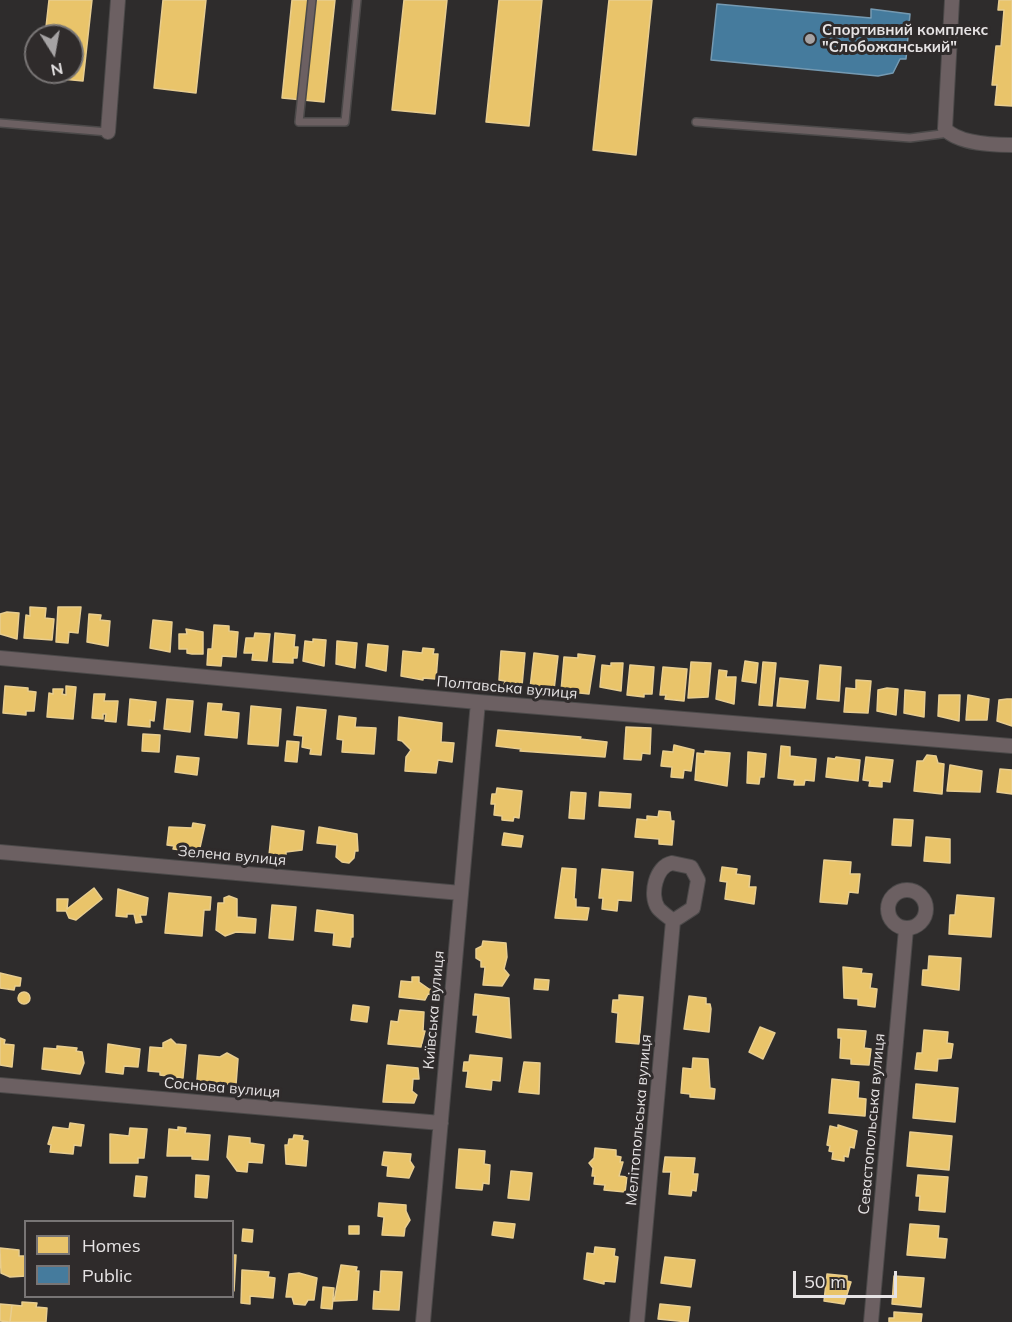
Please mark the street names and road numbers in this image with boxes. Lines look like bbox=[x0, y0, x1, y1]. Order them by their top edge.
street label: Полтавська вулиця bbox=[436, 673, 578, 703]
street label: Зелена вулиця bbox=[177, 842, 287, 870]
street label: Київська вулиця bbox=[420, 950, 448, 1070]
street label: Севастопольська вулиця bbox=[855, 1033, 889, 1215]
street label: Мелітопольська вулиця bbox=[623, 1034, 655, 1206]
street label: Соснова вулиця bbox=[163, 1074, 281, 1102]

